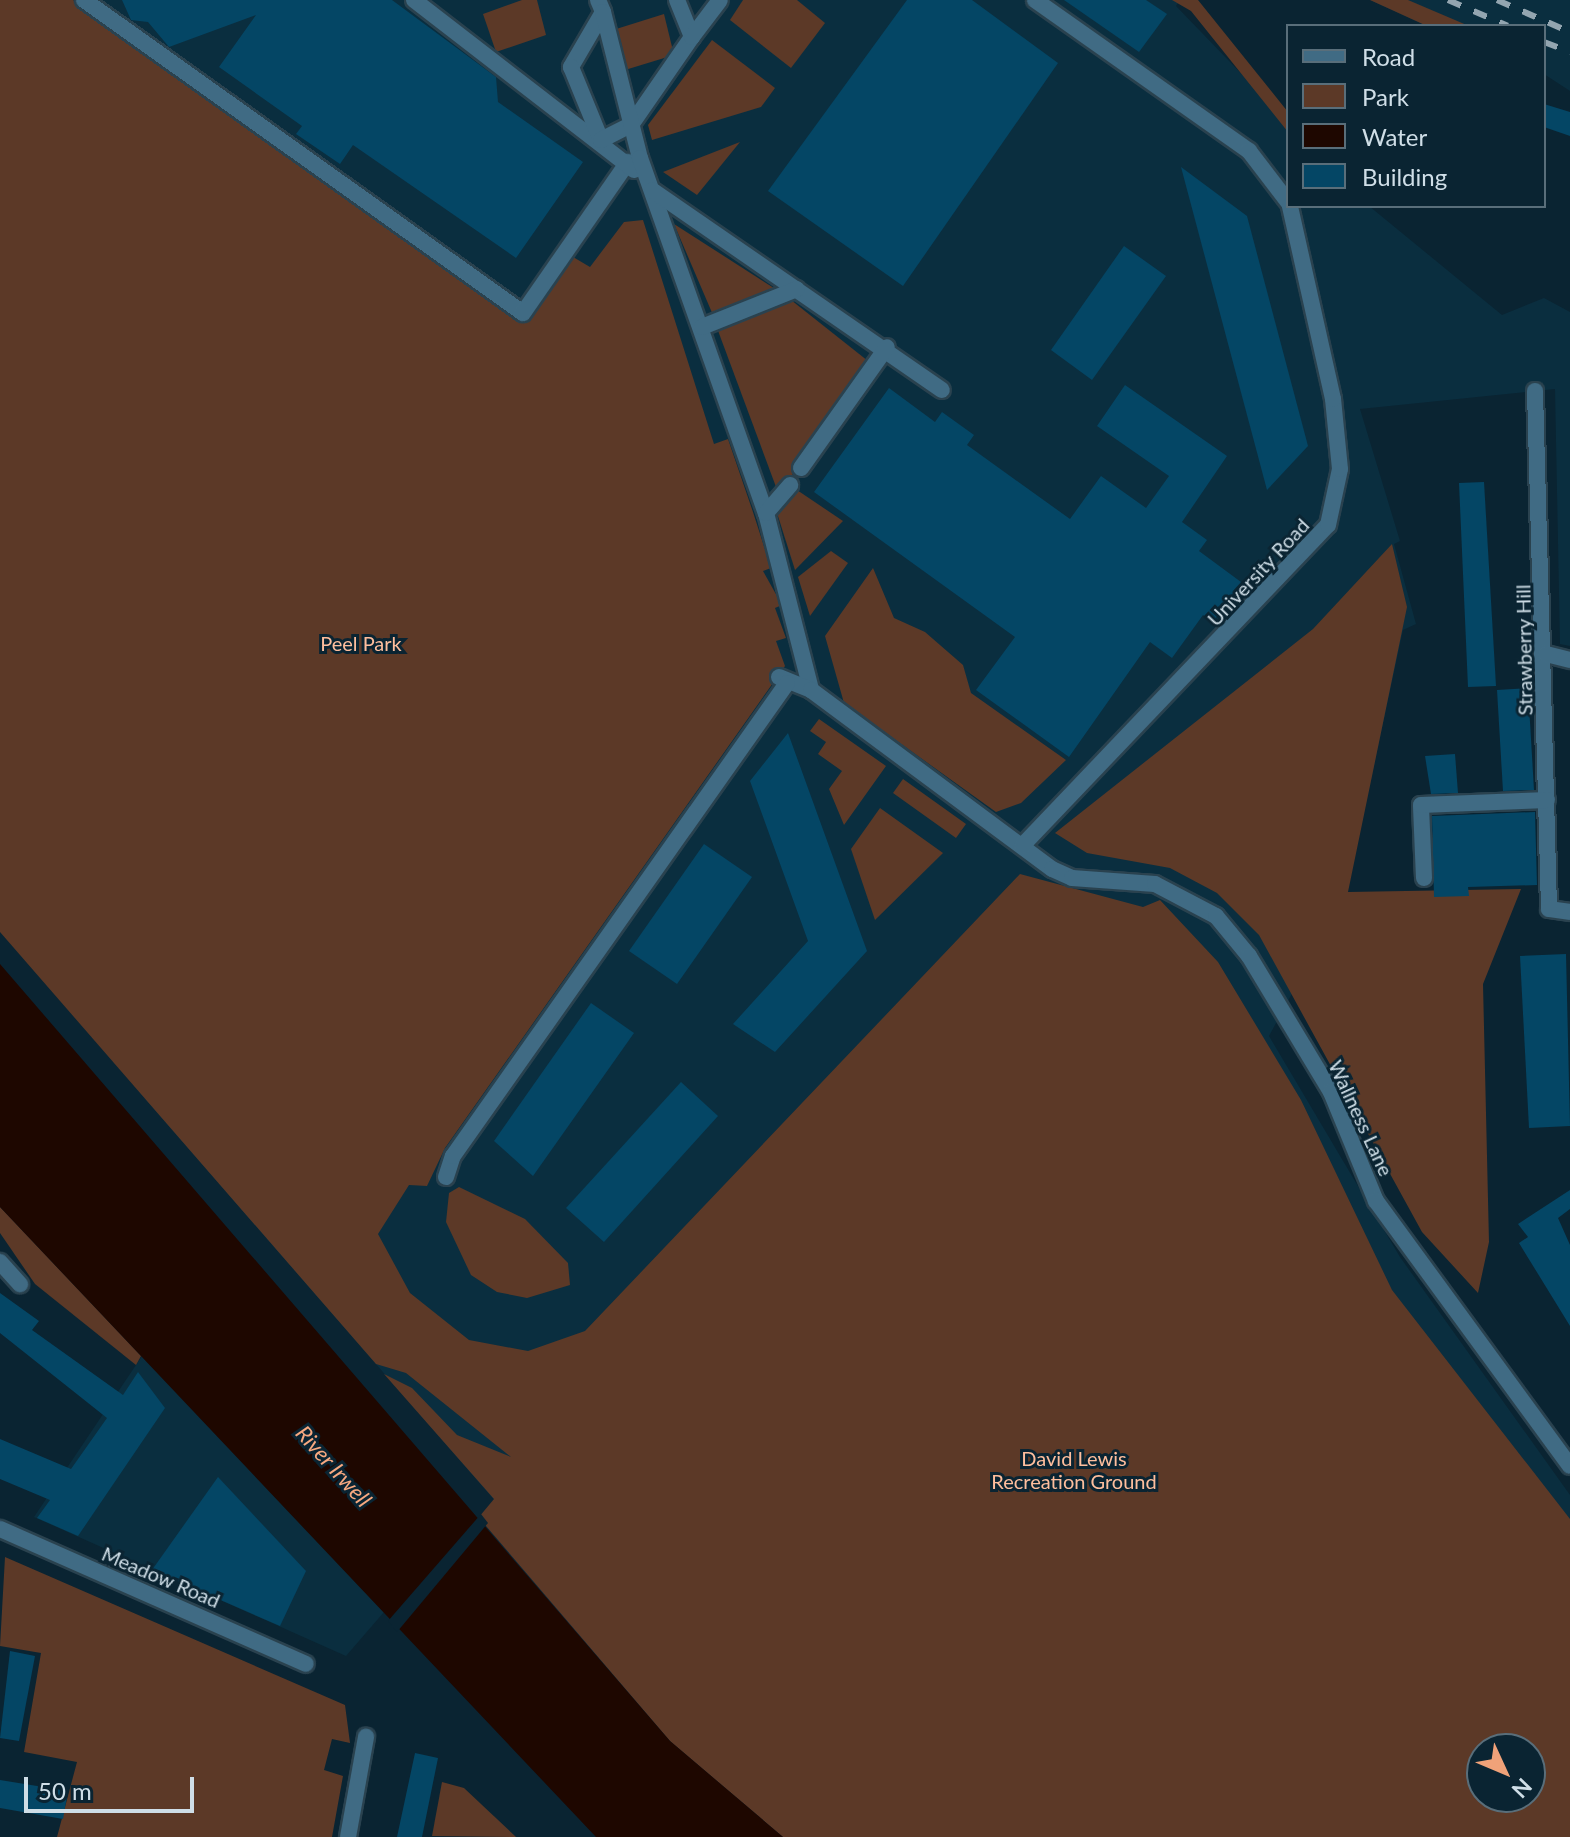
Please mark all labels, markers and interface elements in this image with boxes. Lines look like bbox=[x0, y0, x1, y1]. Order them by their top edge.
legend bbox=[1286, 24, 1546, 208]
text: Road bbox=[1362, 42, 1415, 71]
text: Park bbox=[1362, 82, 1409, 111]
text: Water bbox=[1362, 122, 1427, 151]
text: Building bbox=[1362, 162, 1447, 191]
street label: University Road bbox=[1202, 513, 1314, 631]
street label: Strawberry Hill bbox=[1511, 584, 1537, 716]
park label: Peel Park bbox=[320, 631, 402, 655]
street label: Wallness Lane bbox=[1324, 1056, 1398, 1180]
water label: River Irwell bbox=[291, 1420, 377, 1512]
park label: David Lewis Recreation Ground bbox=[991, 1446, 1157, 1493]
street label: Meadow Road bbox=[98, 1541, 224, 1613]
north arrow bbox=[1466, 1733, 1546, 1813]
scale bar bbox=[28, 1761, 198, 1811]
text: N bbox=[1507, 1773, 1538, 1804]
text: 50 m bbox=[38, 1776, 92, 1805]

